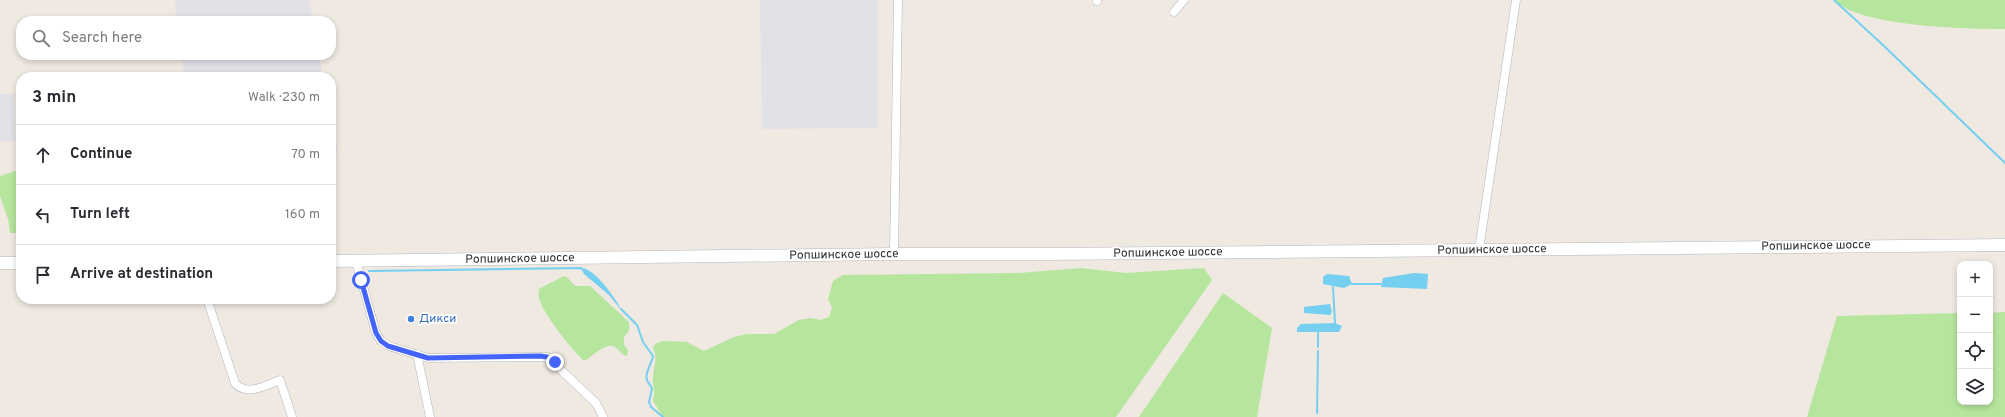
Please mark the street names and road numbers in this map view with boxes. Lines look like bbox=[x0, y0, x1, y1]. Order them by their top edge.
street label: Ропшинское шоссе bbox=[1761, 237, 1871, 255]
street label: Ропшинское шоссе bbox=[1437, 241, 1547, 259]
street label: Ропшинское шоссе bbox=[1113, 244, 1223, 262]
street label: Ропшинское шоссе bbox=[789, 246, 899, 264]
street label: Ропшинское шоссе bbox=[465, 250, 575, 268]

